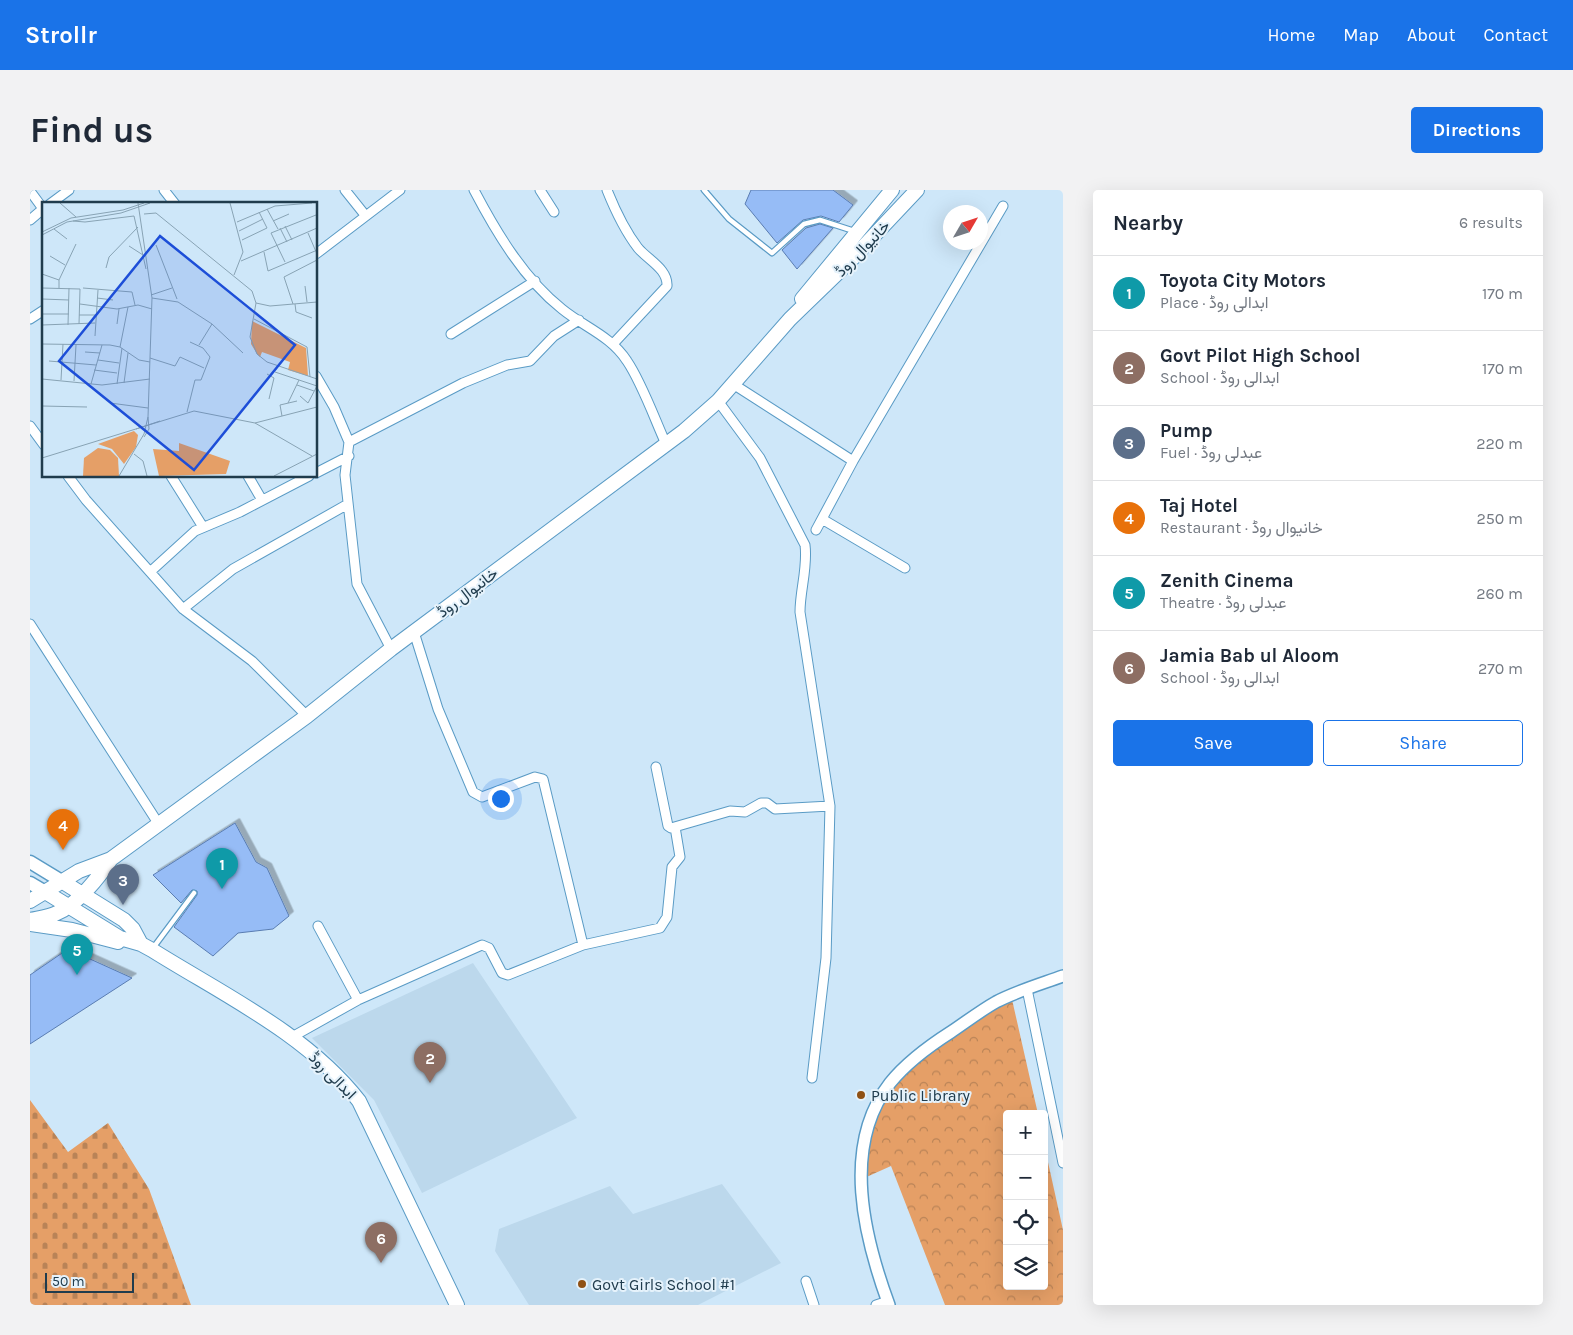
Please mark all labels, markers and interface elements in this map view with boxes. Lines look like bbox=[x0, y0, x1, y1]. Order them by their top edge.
text: Strollr bbox=[25, 21, 97, 49]
text: Home bbox=[1267, 24, 1315, 46]
text: Map bbox=[1343, 24, 1379, 46]
text: About bbox=[1407, 24, 1456, 46]
text: Contact bbox=[1484, 24, 1548, 46]
button: Directions bbox=[1411, 107, 1543, 153]
text: Find us bbox=[30, 110, 153, 151]
inset map bbox=[42, 202, 318, 478]
north arrow bbox=[943, 205, 988, 250]
text: Nearby bbox=[1113, 211, 1183, 235]
text: 6 results bbox=[1459, 213, 1523, 232]
street label: خانیوال روڈ bbox=[831, 216, 895, 281]
text: Toyota City Motors bbox=[1160, 270, 1326, 292]
text: 1 bbox=[1126, 284, 1132, 303]
text: 170 m bbox=[1482, 284, 1523, 303]
text: Place · ابدالی روڈ bbox=[1160, 293, 1269, 312]
text: Govt Pilot High School bbox=[1160, 345, 1361, 367]
text: 2 bbox=[1124, 359, 1134, 378]
text: 170 m bbox=[1482, 359, 1523, 378]
text: School · ابدالی روڈ bbox=[1160, 368, 1279, 387]
text: Pump bbox=[1160, 420, 1213, 442]
text: 3 bbox=[1124, 434, 1134, 453]
text: 220 m bbox=[1476, 434, 1523, 453]
text: Fuel · عبدلی روڈ bbox=[1160, 443, 1262, 462]
text: Taj Hotel bbox=[1160, 495, 1238, 517]
text: 4 bbox=[1124, 509, 1134, 528]
text: 250 m bbox=[1476, 509, 1523, 528]
text: Restaurant · خانیوال روڈ bbox=[1160, 518, 1323, 537]
street label: خانیوال روڈ bbox=[433, 563, 502, 622]
text: Zenith Cinema bbox=[1160, 570, 1294, 592]
text: 5 bbox=[1124, 584, 1134, 603]
text: 260 m bbox=[1476, 584, 1523, 603]
text: Theatre · عبدلی روڈ bbox=[1160, 593, 1286, 612]
text: Jamia Bab ul Aloom bbox=[1160, 645, 1339, 667]
text: 6 bbox=[1124, 659, 1134, 678]
text: 270 m bbox=[1478, 659, 1523, 678]
text: School · ابدالی روڈ bbox=[1160, 668, 1279, 687]
button: Save bbox=[1113, 720, 1313, 766]
button: Share bbox=[1323, 720, 1523, 766]
your location bbox=[488, 786, 514, 812]
pin: 4 bbox=[47, 809, 79, 850]
pin: 1 bbox=[206, 848, 238, 889]
pin: 3 bbox=[107, 864, 139, 905]
pin: 5 bbox=[61, 934, 93, 975]
pin: 2 bbox=[414, 1042, 446, 1083]
street label: ابدالی روڈ bbox=[304, 1048, 360, 1104]
place label: Public Library bbox=[871, 1086, 970, 1105]
marker: Public Library bbox=[855, 1089, 867, 1101]
map controls bbox=[1003, 1110, 1048, 1290]
button: + bbox=[1003, 1110, 1048, 1155]
button: − bbox=[1003, 1155, 1048, 1200]
button: locate bbox=[1003, 1200, 1048, 1245]
pin: 6 bbox=[365, 1222, 397, 1263]
button: layers bbox=[1003, 1245, 1048, 1290]
scale bar bbox=[45, 1270, 134, 1293]
text: 50 m bbox=[52, 1273, 85, 1290]
place label: Govt Girls School #1 bbox=[592, 1275, 735, 1294]
marker: Govt Girls School #1 bbox=[576, 1278, 588, 1290]

